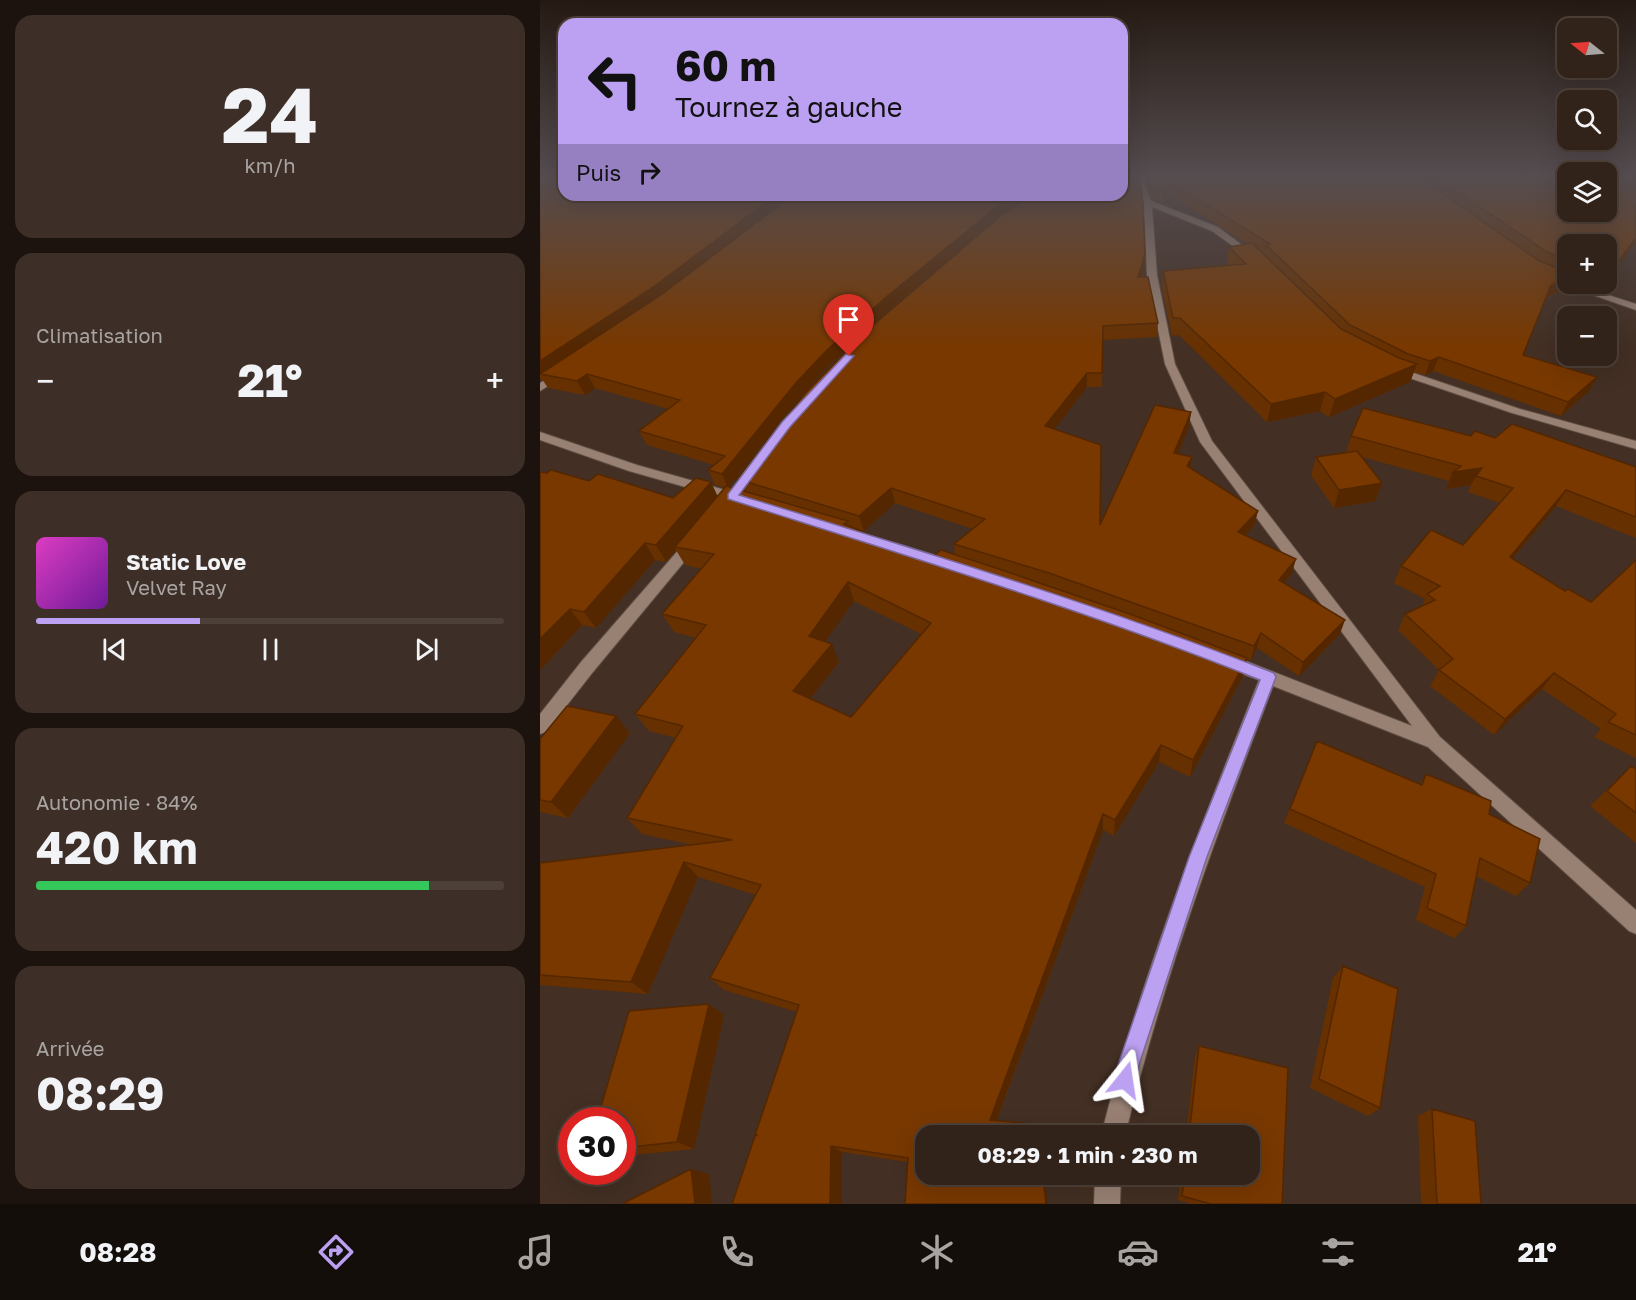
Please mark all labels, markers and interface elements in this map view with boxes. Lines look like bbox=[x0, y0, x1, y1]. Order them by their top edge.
north arrow bbox=[1557, 18, 1617, 78]
map controls bbox=[1557, 18, 1617, 366]
text: 60 m bbox=[675, 40, 776, 90]
icon: left bbox=[576, 42, 654, 120]
text: 24 bbox=[222, 67, 318, 160]
button: search bbox=[1557, 90, 1617, 150]
text: Tournez à gauche bbox=[675, 91, 902, 123]
text: km/h bbox=[245, 153, 295, 177]
icon: right bbox=[633, 156, 666, 189]
text: Puis bbox=[576, 159, 621, 186]
button: layers bbox=[1557, 162, 1617, 222]
button: + bbox=[1557, 234, 1617, 294]
pin bbox=[823, 294, 874, 356]
icon: arrive bbox=[832, 303, 865, 336]
button: − bbox=[1557, 306, 1617, 366]
text: Climatisation bbox=[36, 323, 163, 347]
text: 21° bbox=[237, 353, 303, 407]
text: − bbox=[36, 361, 54, 400]
text: + bbox=[486, 361, 504, 400]
text: Static Love bbox=[126, 548, 246, 575]
text: Velvet Ray bbox=[126, 575, 227, 599]
icon: previous bbox=[98, 633, 131, 666]
icon: pause bbox=[254, 633, 287, 666]
icon: next bbox=[410, 633, 443, 666]
text: Autonomie · 84% bbox=[36, 790, 197, 814]
text: 420 km bbox=[36, 820, 198, 874]
text: Arrivée bbox=[36, 1036, 104, 1060]
position arrow bbox=[1093, 1048, 1157, 1112]
text: 08:29 bbox=[36, 1066, 164, 1120]
speed limit sign: 30 bbox=[558, 1107, 636, 1185]
text: 08:29 · 1 min · 230 m bbox=[977, 1141, 1198, 1168]
icon: directions bbox=[315, 1231, 357, 1273]
icon: music bbox=[515, 1231, 557, 1273]
icon: phone bbox=[716, 1231, 758, 1273]
icon: climate bbox=[916, 1231, 958, 1273]
icon: car bbox=[1117, 1231, 1159, 1273]
icon: filters bbox=[1317, 1231, 1359, 1273]
text: 08:28 bbox=[79, 1236, 156, 1268]
text: 21° bbox=[1518, 1236, 1557, 1268]

